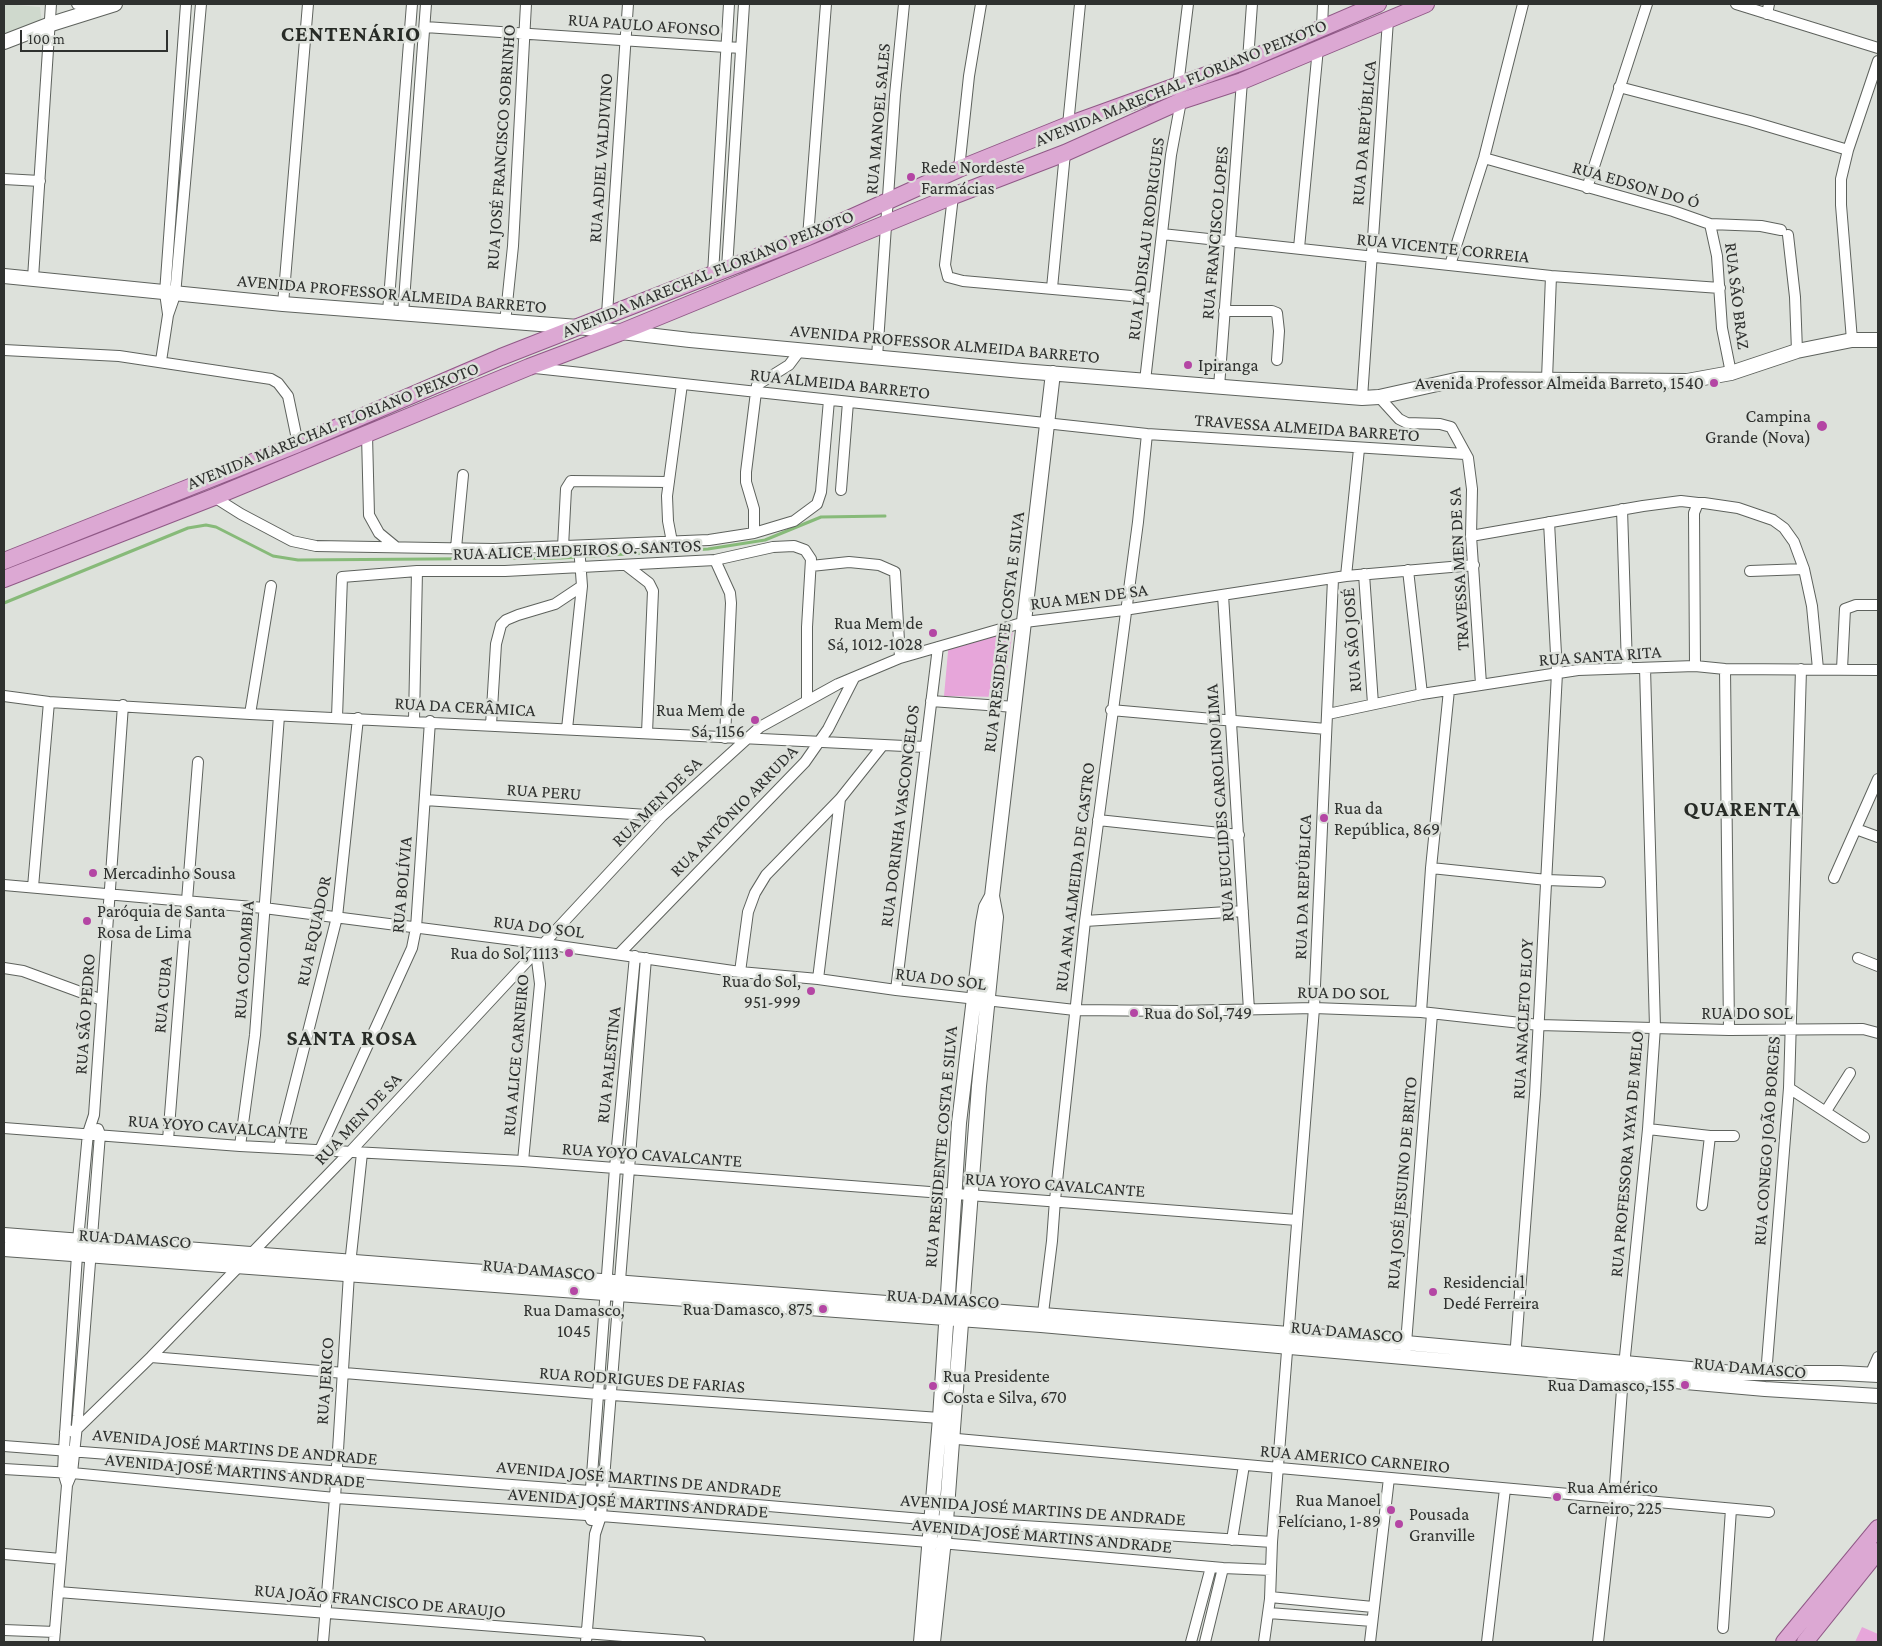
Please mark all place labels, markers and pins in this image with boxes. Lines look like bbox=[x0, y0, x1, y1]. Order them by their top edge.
place label: Rede Nordeste Farmácias bbox=[921, 156, 1024, 198]
marker: Rede Nordeste Farmácias bbox=[905, 171, 917, 183]
place label: Ipiranga bbox=[1198, 354, 1259, 376]
marker: Ipiranga bbox=[1182, 359, 1194, 371]
place label: Avenida Professor Almeida Barreto, 1540 bbox=[1415, 372, 1704, 394]
marker: Avenida Professor Almeida Barreto, 1540 bbox=[1708, 377, 1720, 389]
place label: Campina Grande (Nova) bbox=[1705, 405, 1811, 448]
marker: Campina Grande (Nova) bbox=[1815, 419, 1829, 433]
place label: Rua Mem de Sá, 1012-1028 bbox=[828, 612, 923, 654]
marker: Rua Mem de Sá, 1012-1028 bbox=[927, 627, 939, 639]
place label: Rua Mem de Sá, 1156 bbox=[656, 699, 745, 742]
marker: Rua Mem de Sá, 1156 bbox=[749, 714, 761, 726]
place label: Rua da República, 869 bbox=[1334, 797, 1440, 840]
marker: Rua da República, 869 bbox=[1318, 812, 1330, 824]
place label: Mercadinho Sousa bbox=[103, 862, 236, 884]
marker: Mercadinho Sousa bbox=[87, 867, 99, 879]
place label: Paróquia de Santa Rosa de Lima bbox=[97, 900, 226, 942]
marker: Paróquia de Santa Rosa de Lima bbox=[81, 915, 93, 927]
place label: Rua do Sol, 1113 bbox=[450, 942, 559, 964]
marker: Rua do Sol, 1113 bbox=[563, 947, 575, 959]
place label: Rua do Sol, 951-999 bbox=[722, 970, 801, 1012]
marker: Rua do Sol, 951-999 bbox=[805, 985, 817, 997]
place label: Rua do Sol, 749 bbox=[1144, 1002, 1252, 1024]
marker: Rua do Sol, 749 bbox=[1128, 1007, 1140, 1019]
place label: Residencial Dedé Ferreira bbox=[1443, 1271, 1539, 1314]
marker: Rua Damasco, 1045 bbox=[568, 1285, 580, 1297]
marker: Residencial Dedé Ferreira bbox=[1427, 1286, 1439, 1298]
place label: Rua Damasco, 875 bbox=[683, 1298, 813, 1320]
place label: Rua Damasco, 1045 bbox=[523, 1299, 625, 1342]
marker: Rua Damasco, 875 bbox=[817, 1303, 829, 1315]
place label: Rua Presidente Costa e Silva, 670 bbox=[943, 1365, 1067, 1408]
place label: Rua Damasco, 155 bbox=[1547, 1374, 1675, 1396]
marker: Rua Damasco, 155 bbox=[1679, 1379, 1691, 1391]
marker: Rua Presidente Costa e Silva, 670 bbox=[927, 1380, 939, 1392]
place label: Rua Américo Carneiro, 225 bbox=[1567, 1476, 1662, 1518]
place label: Rua Manoel Felíciano, 1-89 bbox=[1278, 1489, 1381, 1532]
marker: Rua Américo Carneiro, 225 bbox=[1551, 1491, 1563, 1503]
place label: Pousada Granville bbox=[1409, 1503, 1475, 1546]
marker: Rua Manoel Felíciano, 1-89 bbox=[1385, 1504, 1397, 1516]
marker: Pousada Granville bbox=[1393, 1518, 1405, 1530]

